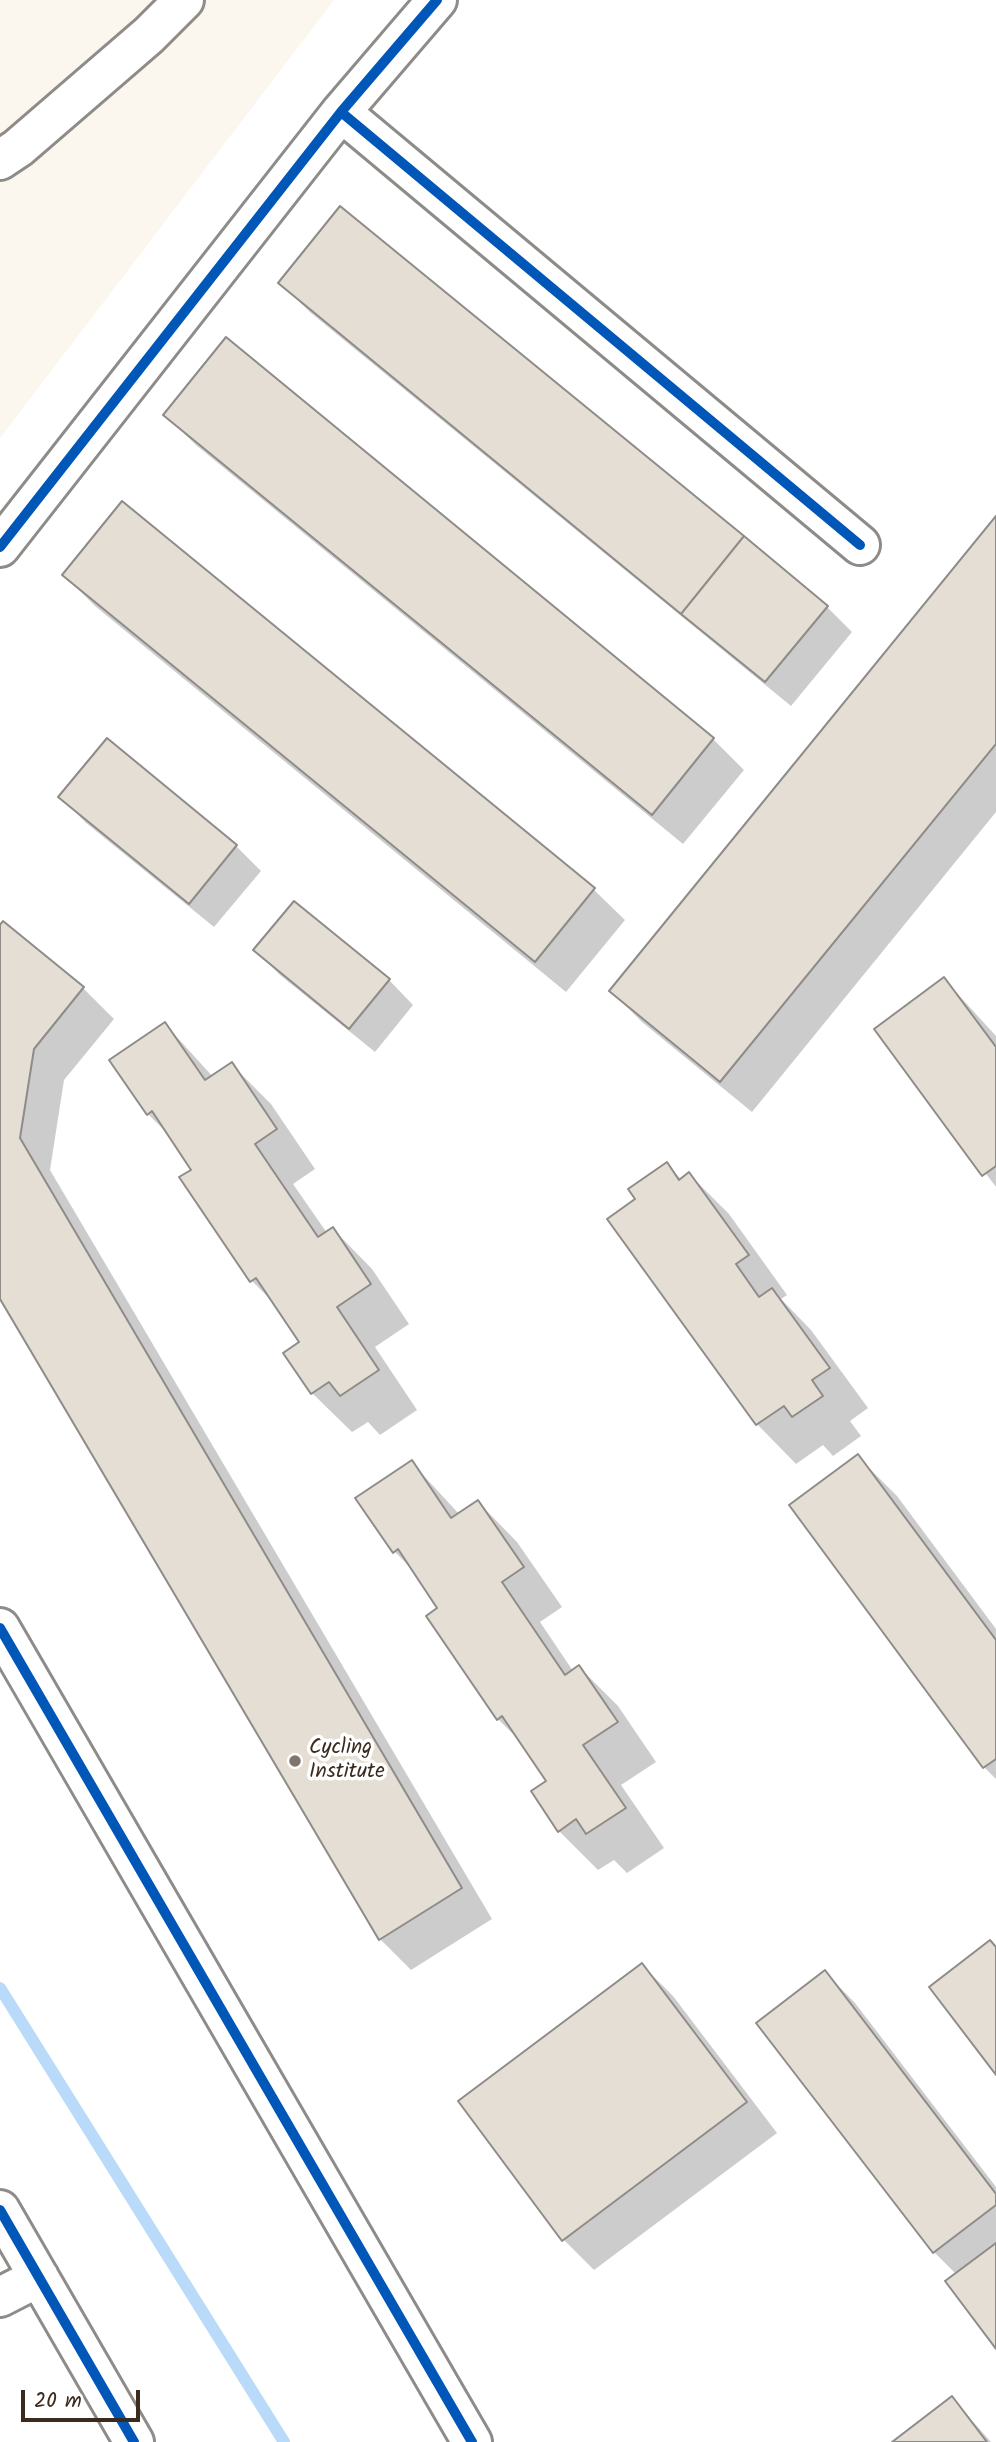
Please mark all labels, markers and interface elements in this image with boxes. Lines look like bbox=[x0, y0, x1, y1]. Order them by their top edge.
place label: Cycling Institute bbox=[309, 1736, 385, 1786]
marker: Cycling Institute bbox=[287, 1753, 303, 1769]
scale bar bbox=[24, 2376, 144, 2420]
text: 20 m bbox=[34, 2385, 82, 2418]

